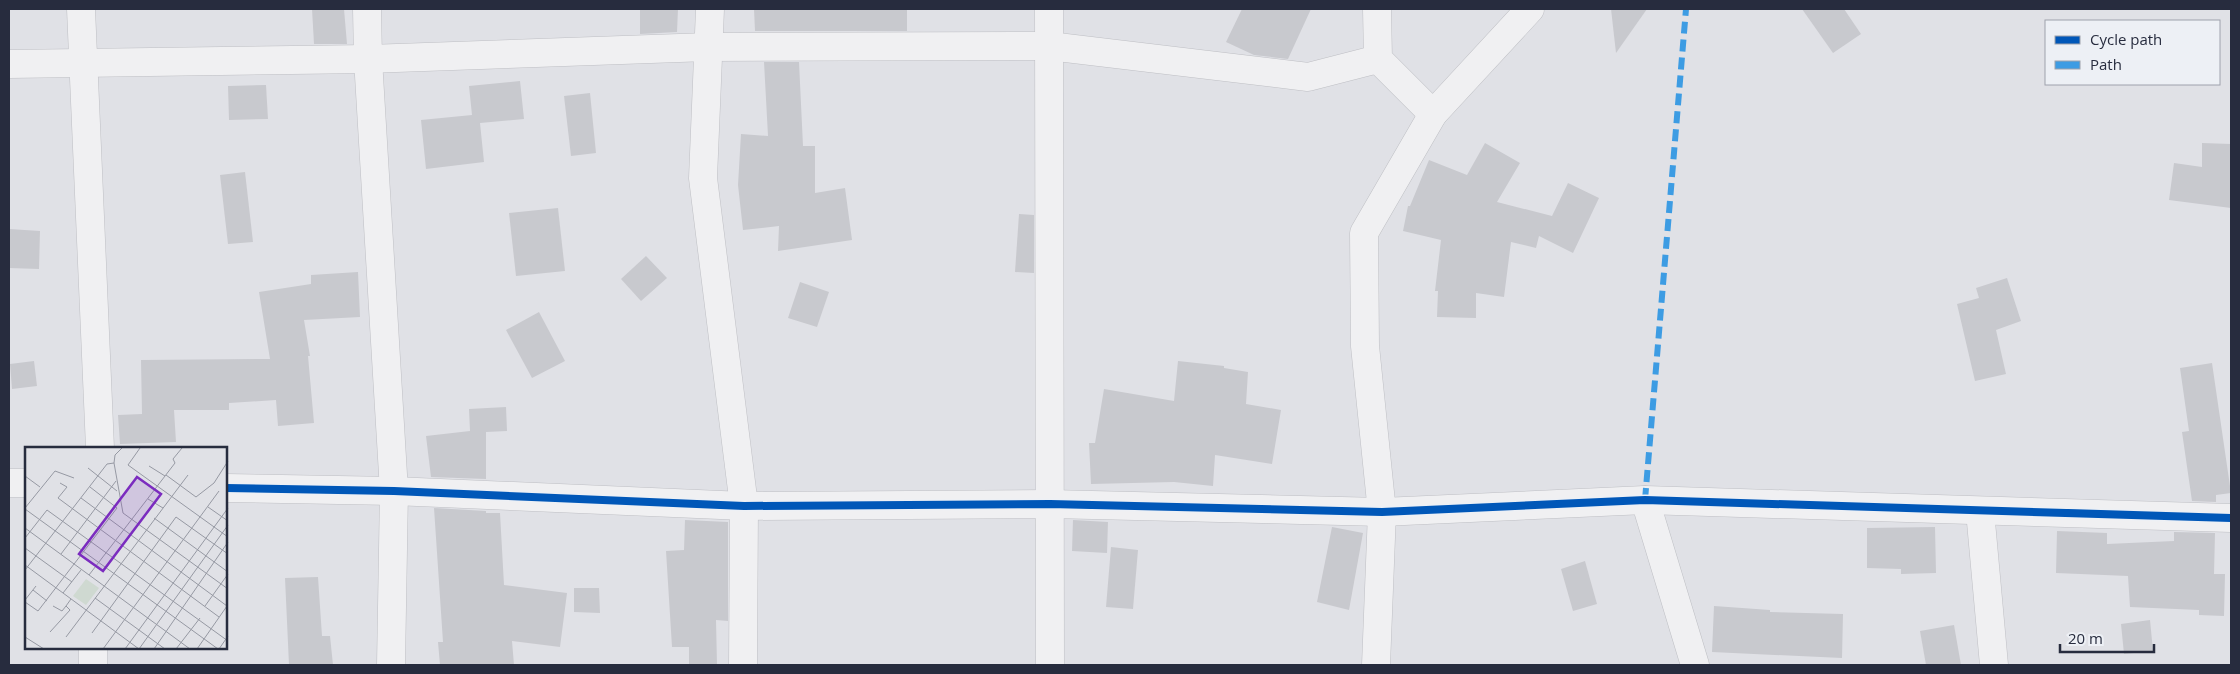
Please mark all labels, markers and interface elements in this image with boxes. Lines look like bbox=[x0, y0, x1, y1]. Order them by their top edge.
legend bbox=[2045, 20, 2220, 85]
text: Cycle path bbox=[2090, 29, 2162, 49]
text: Path bbox=[2090, 54, 2122, 74]
inset map bbox=[25, 447, 228, 649]
scale bar bbox=[2060, 622, 2154, 654]
text: 20 m bbox=[2068, 628, 2103, 648]

